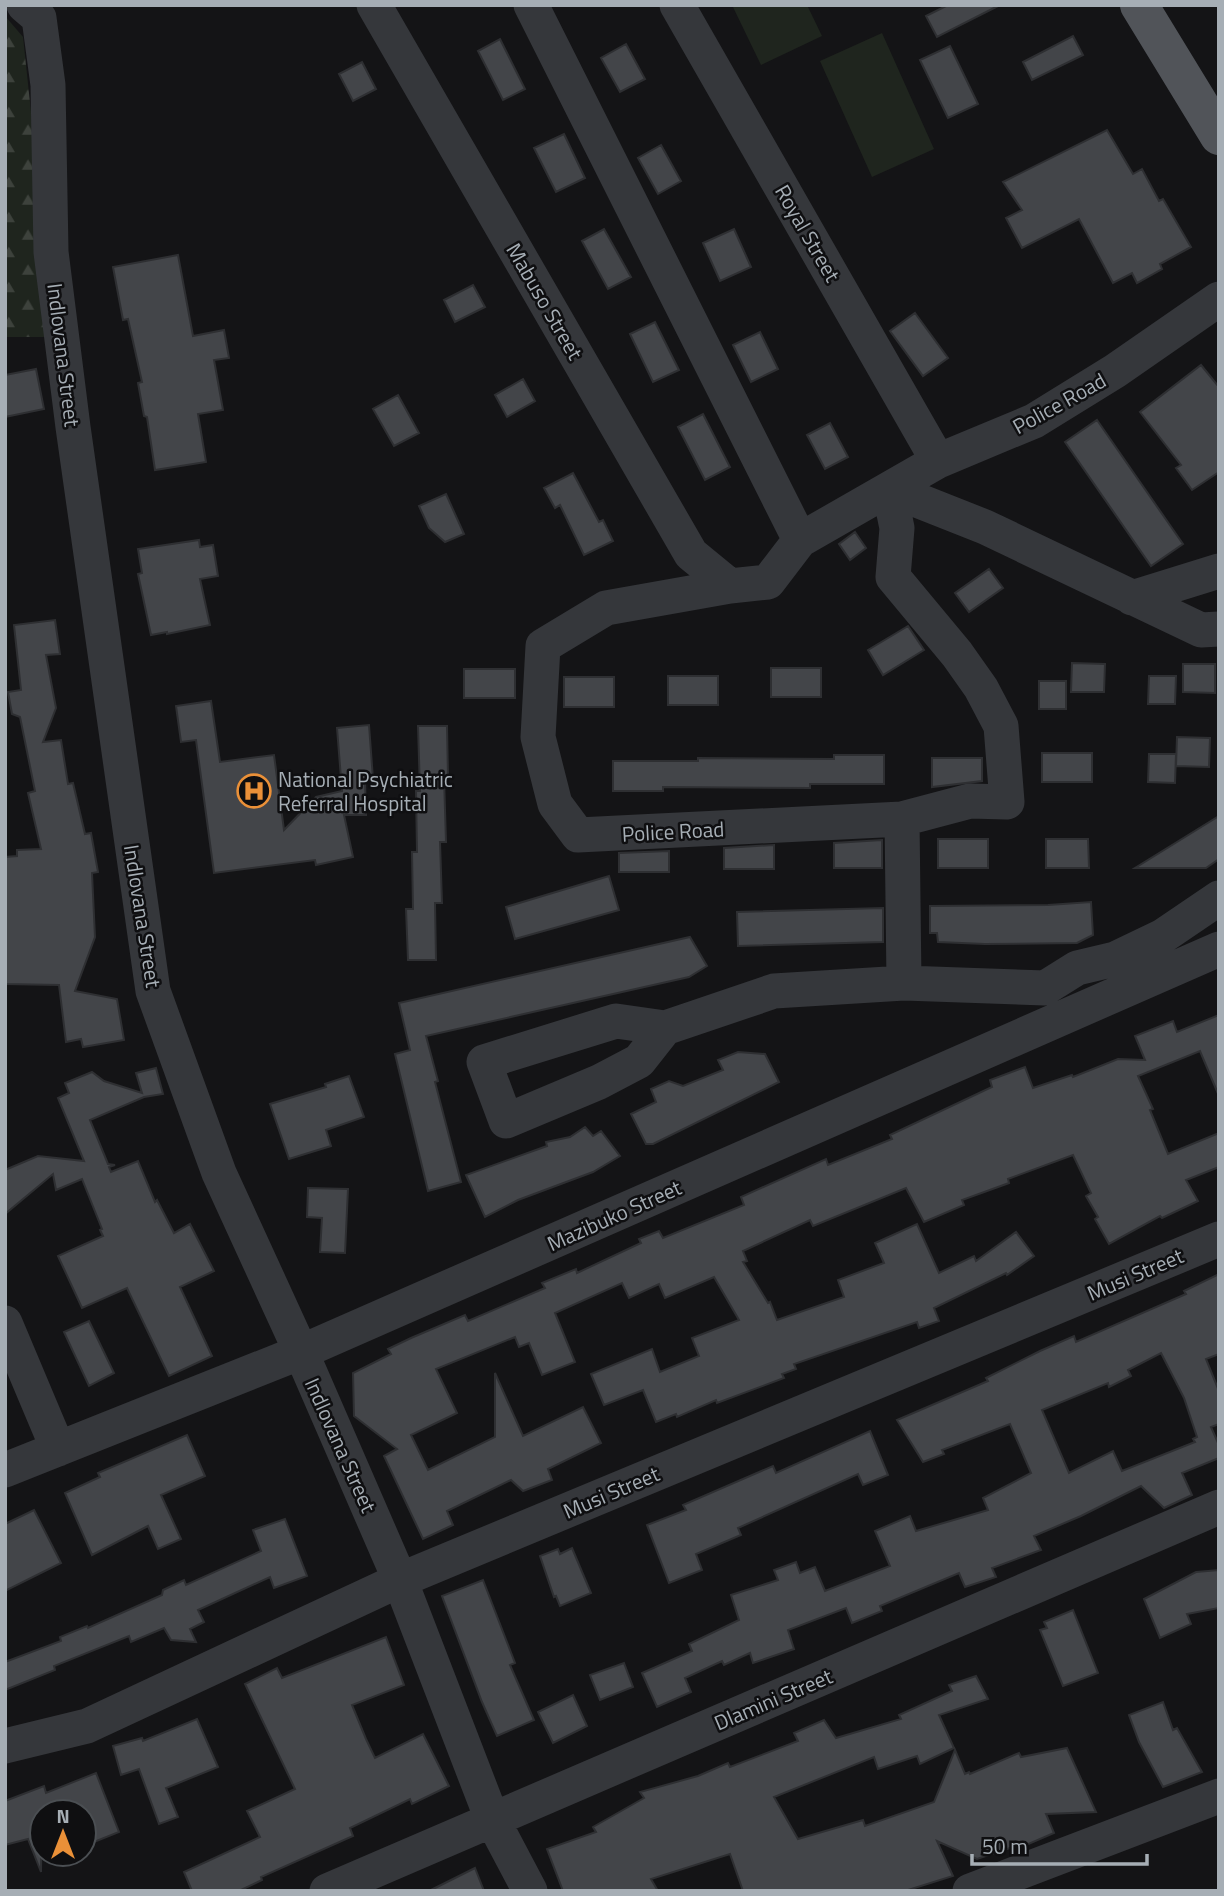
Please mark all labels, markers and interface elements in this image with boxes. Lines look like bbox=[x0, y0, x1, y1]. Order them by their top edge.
street label: Royal Street bbox=[767, 178, 849, 288]
street label: Mabuso Street bbox=[499, 237, 592, 366]
street label: Indlovana Street bbox=[39, 281, 89, 429]
street label: Police Road bbox=[1006, 364, 1112, 442]
place label: National Psychiatric Referral Hospital bbox=[278, 763, 453, 819]
hospital icon: National Psychiatric Referral Hospital bbox=[235, 772, 273, 810]
street label: Police Road bbox=[621, 812, 725, 850]
street label: Indlovana Street bbox=[116, 842, 170, 990]
street label: Mazibuko Street bbox=[542, 1171, 687, 1259]
street label: Musi Street bbox=[1082, 1239, 1189, 1309]
street label: Indlovana Street bbox=[297, 1373, 385, 1518]
street label: Musi Street bbox=[558, 1457, 665, 1527]
street label: Dlamini Street bbox=[709, 1659, 838, 1738]
north arrow bbox=[28, 1798, 98, 1868]
text: N bbox=[56, 1801, 70, 1830]
scale bar bbox=[972, 1822, 1147, 1866]
text: 50 m bbox=[982, 1830, 1028, 1862]

